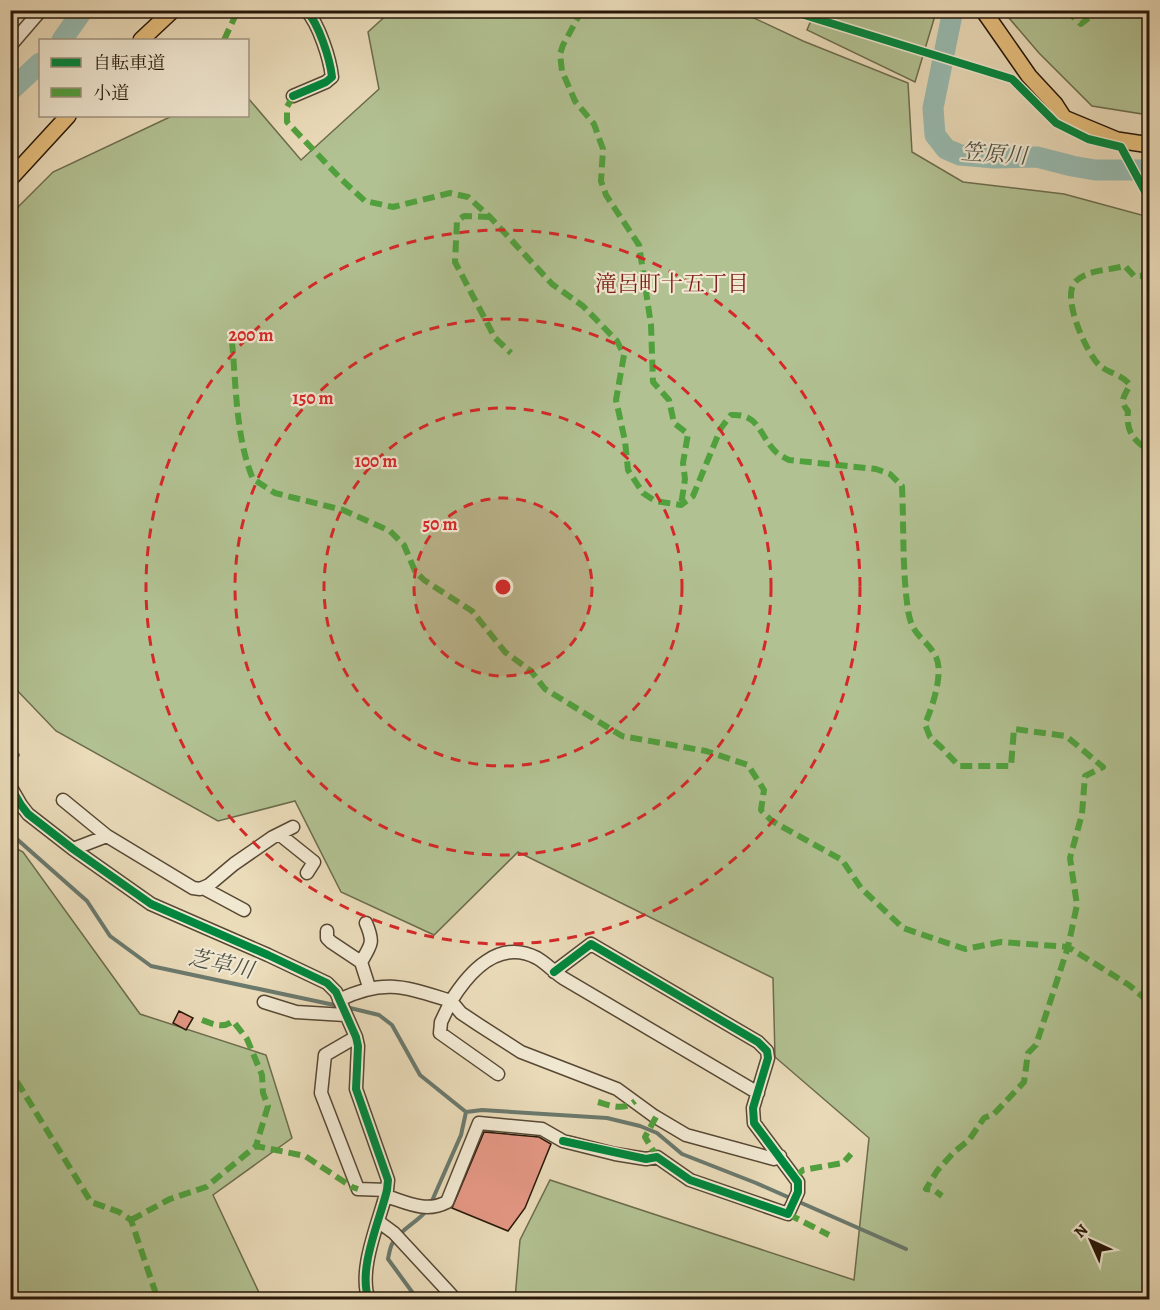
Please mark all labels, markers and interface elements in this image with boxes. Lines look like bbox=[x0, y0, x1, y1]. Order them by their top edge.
legend bbox=[39, 39, 249, 117]
text: 自転車道 bbox=[93, 51, 165, 75]
text: 小道 bbox=[93, 81, 129, 105]
water label: 笠原川 bbox=[960, 137, 1030, 171]
district label: 滝呂町十五丁目 bbox=[595, 269, 749, 299]
text: 200 m bbox=[228, 323, 274, 347]
text: 150 m bbox=[292, 386, 334, 410]
text: 100 m bbox=[355, 449, 397, 473]
text: 50 m bbox=[423, 512, 457, 536]
centre of rings bbox=[493, 577, 513, 597]
water label: 芝草川 bbox=[186, 942, 258, 986]
north arrow bbox=[1061, 1211, 1121, 1271]
text: N bbox=[1069, 1219, 1093, 1243]

